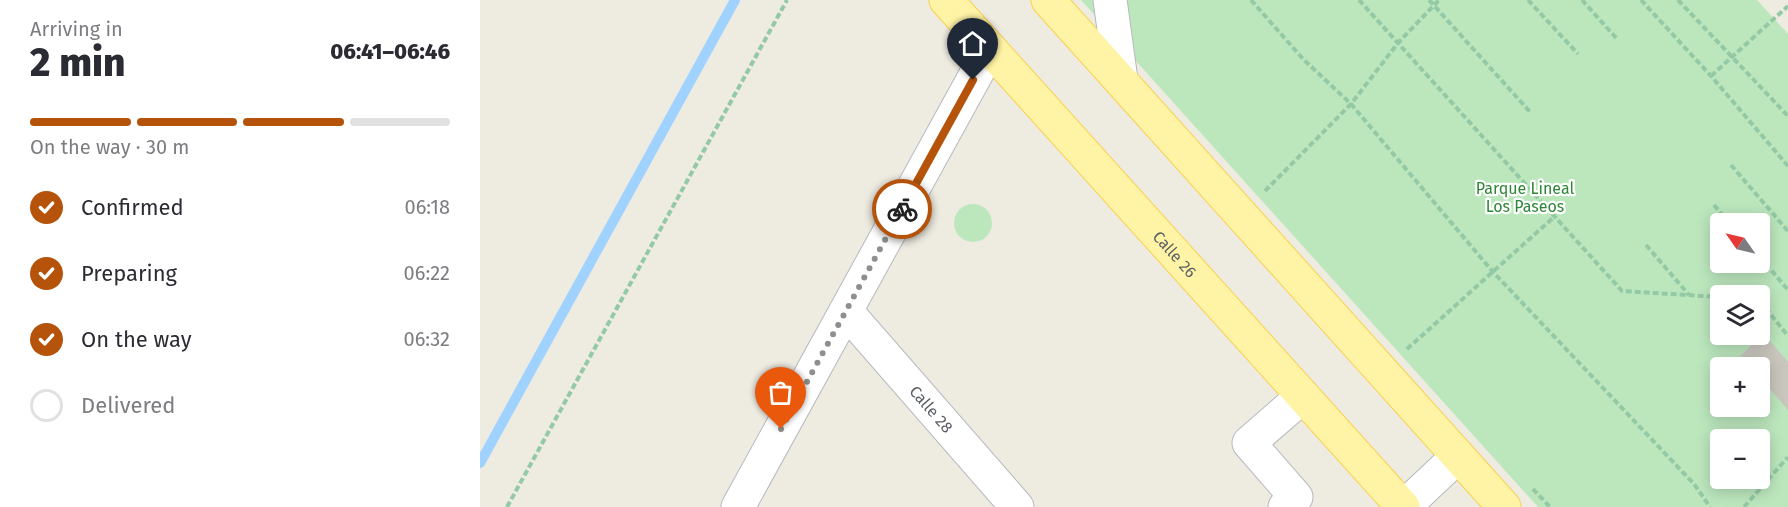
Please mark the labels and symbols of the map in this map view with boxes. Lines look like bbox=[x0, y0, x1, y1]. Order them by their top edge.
pin bbox=[947, 18, 998, 80]
courier bbox=[872, 179, 932, 239]
park label: Parque Lineal Los Paseos bbox=[1476, 179, 1574, 216]
north arrow bbox=[1710, 213, 1770, 273]
street label: Calle 26 bbox=[1149, 227, 1200, 282]
pin bbox=[755, 367, 806, 429]
street label: Calle 28 bbox=[905, 382, 957, 437]

